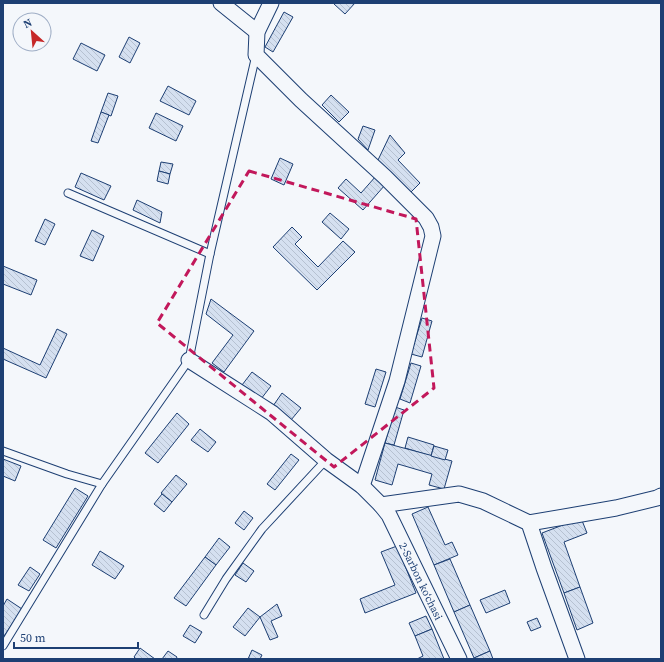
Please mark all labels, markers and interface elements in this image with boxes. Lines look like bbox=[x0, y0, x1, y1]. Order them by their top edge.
north arrow bbox=[12, 12, 52, 52]
text: N bbox=[21, 15, 35, 32]
street label: 2-Sarbon koʻchasi bbox=[395, 540, 446, 623]
scale bar bbox=[14, 624, 138, 650]
text: 50 m bbox=[20, 630, 46, 646]

